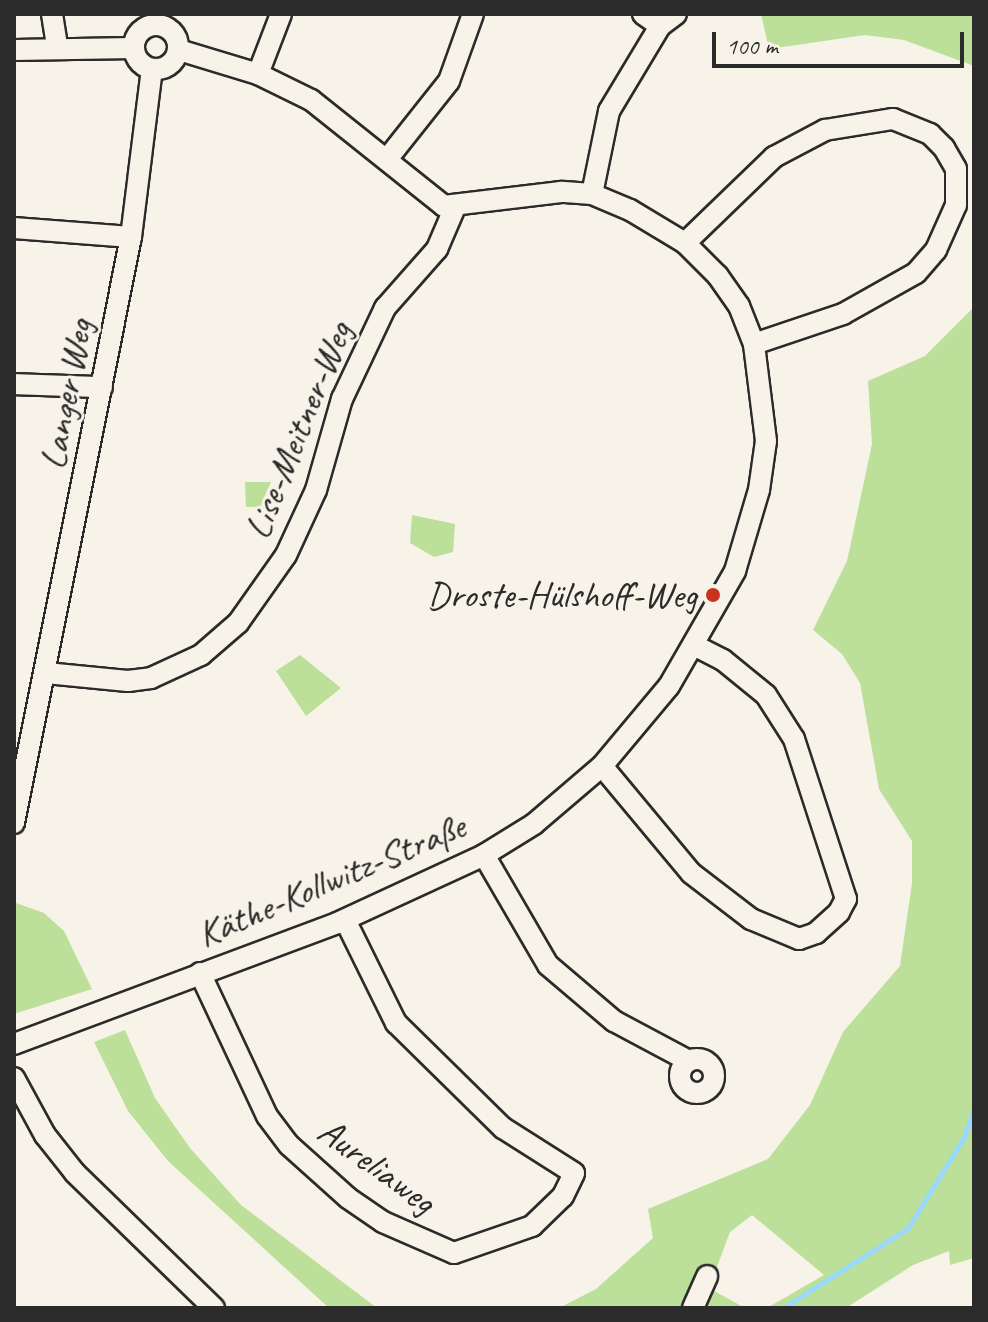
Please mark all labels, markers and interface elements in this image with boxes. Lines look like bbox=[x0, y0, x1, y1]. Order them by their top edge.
scale bar bbox=[716, 16, 968, 66]
text: 100 m bbox=[726, 31, 778, 61]
street label: Langer Weg bbox=[29, 315, 103, 473]
street label: Lise-Meitner-Weg bbox=[234, 315, 362, 545]
place label: Droste-Hülshoff-Weg bbox=[427, 572, 697, 618]
marker: Droste-Hülshoff-Weg bbox=[704, 586, 722, 604]
street label: Käthe-Kollwitz-Straße bbox=[190, 803, 472, 957]
street label: Aureliaweg bbox=[309, 1108, 445, 1224]

